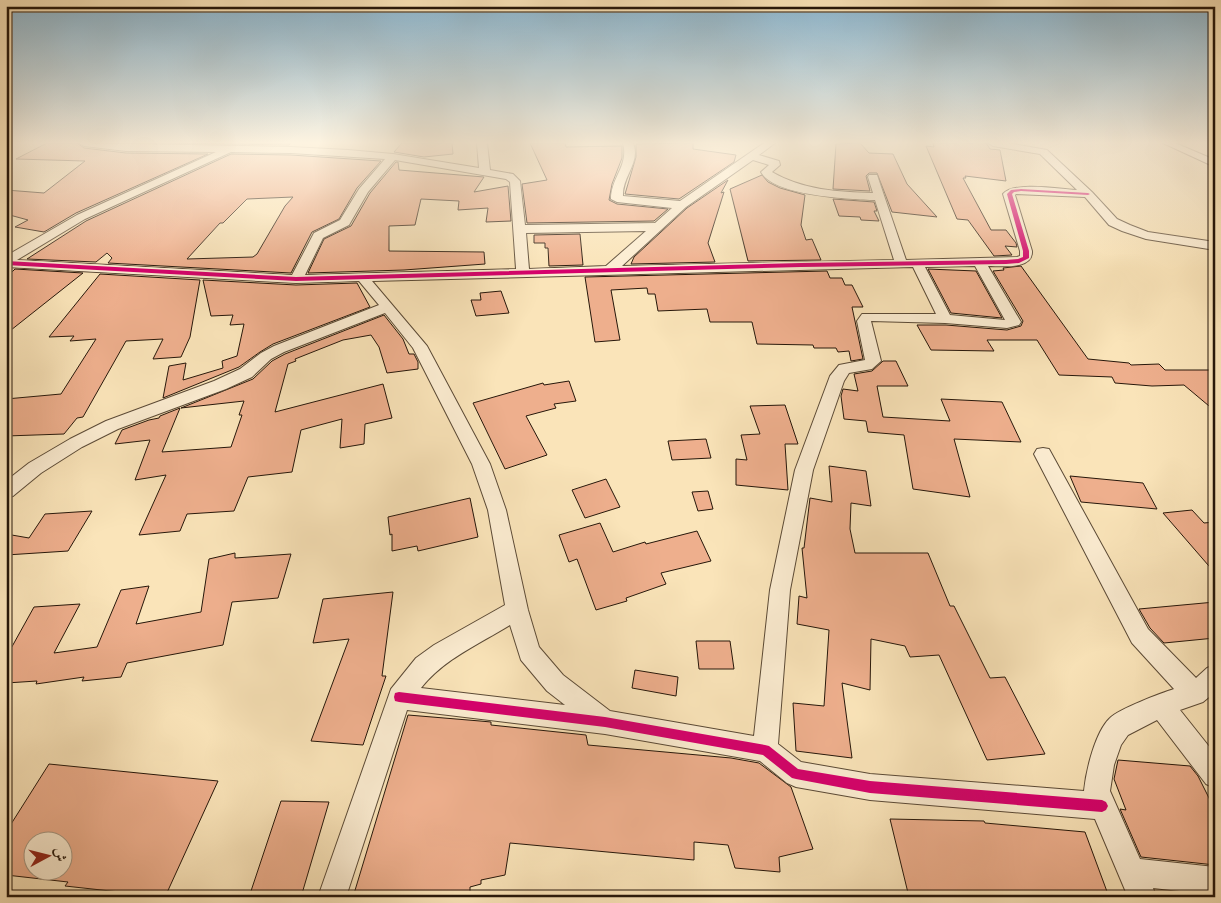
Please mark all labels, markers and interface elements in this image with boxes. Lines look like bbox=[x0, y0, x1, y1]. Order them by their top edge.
north arrow bbox=[22, 830, 72, 880]
text: ش bbox=[50, 847, 70, 863]

